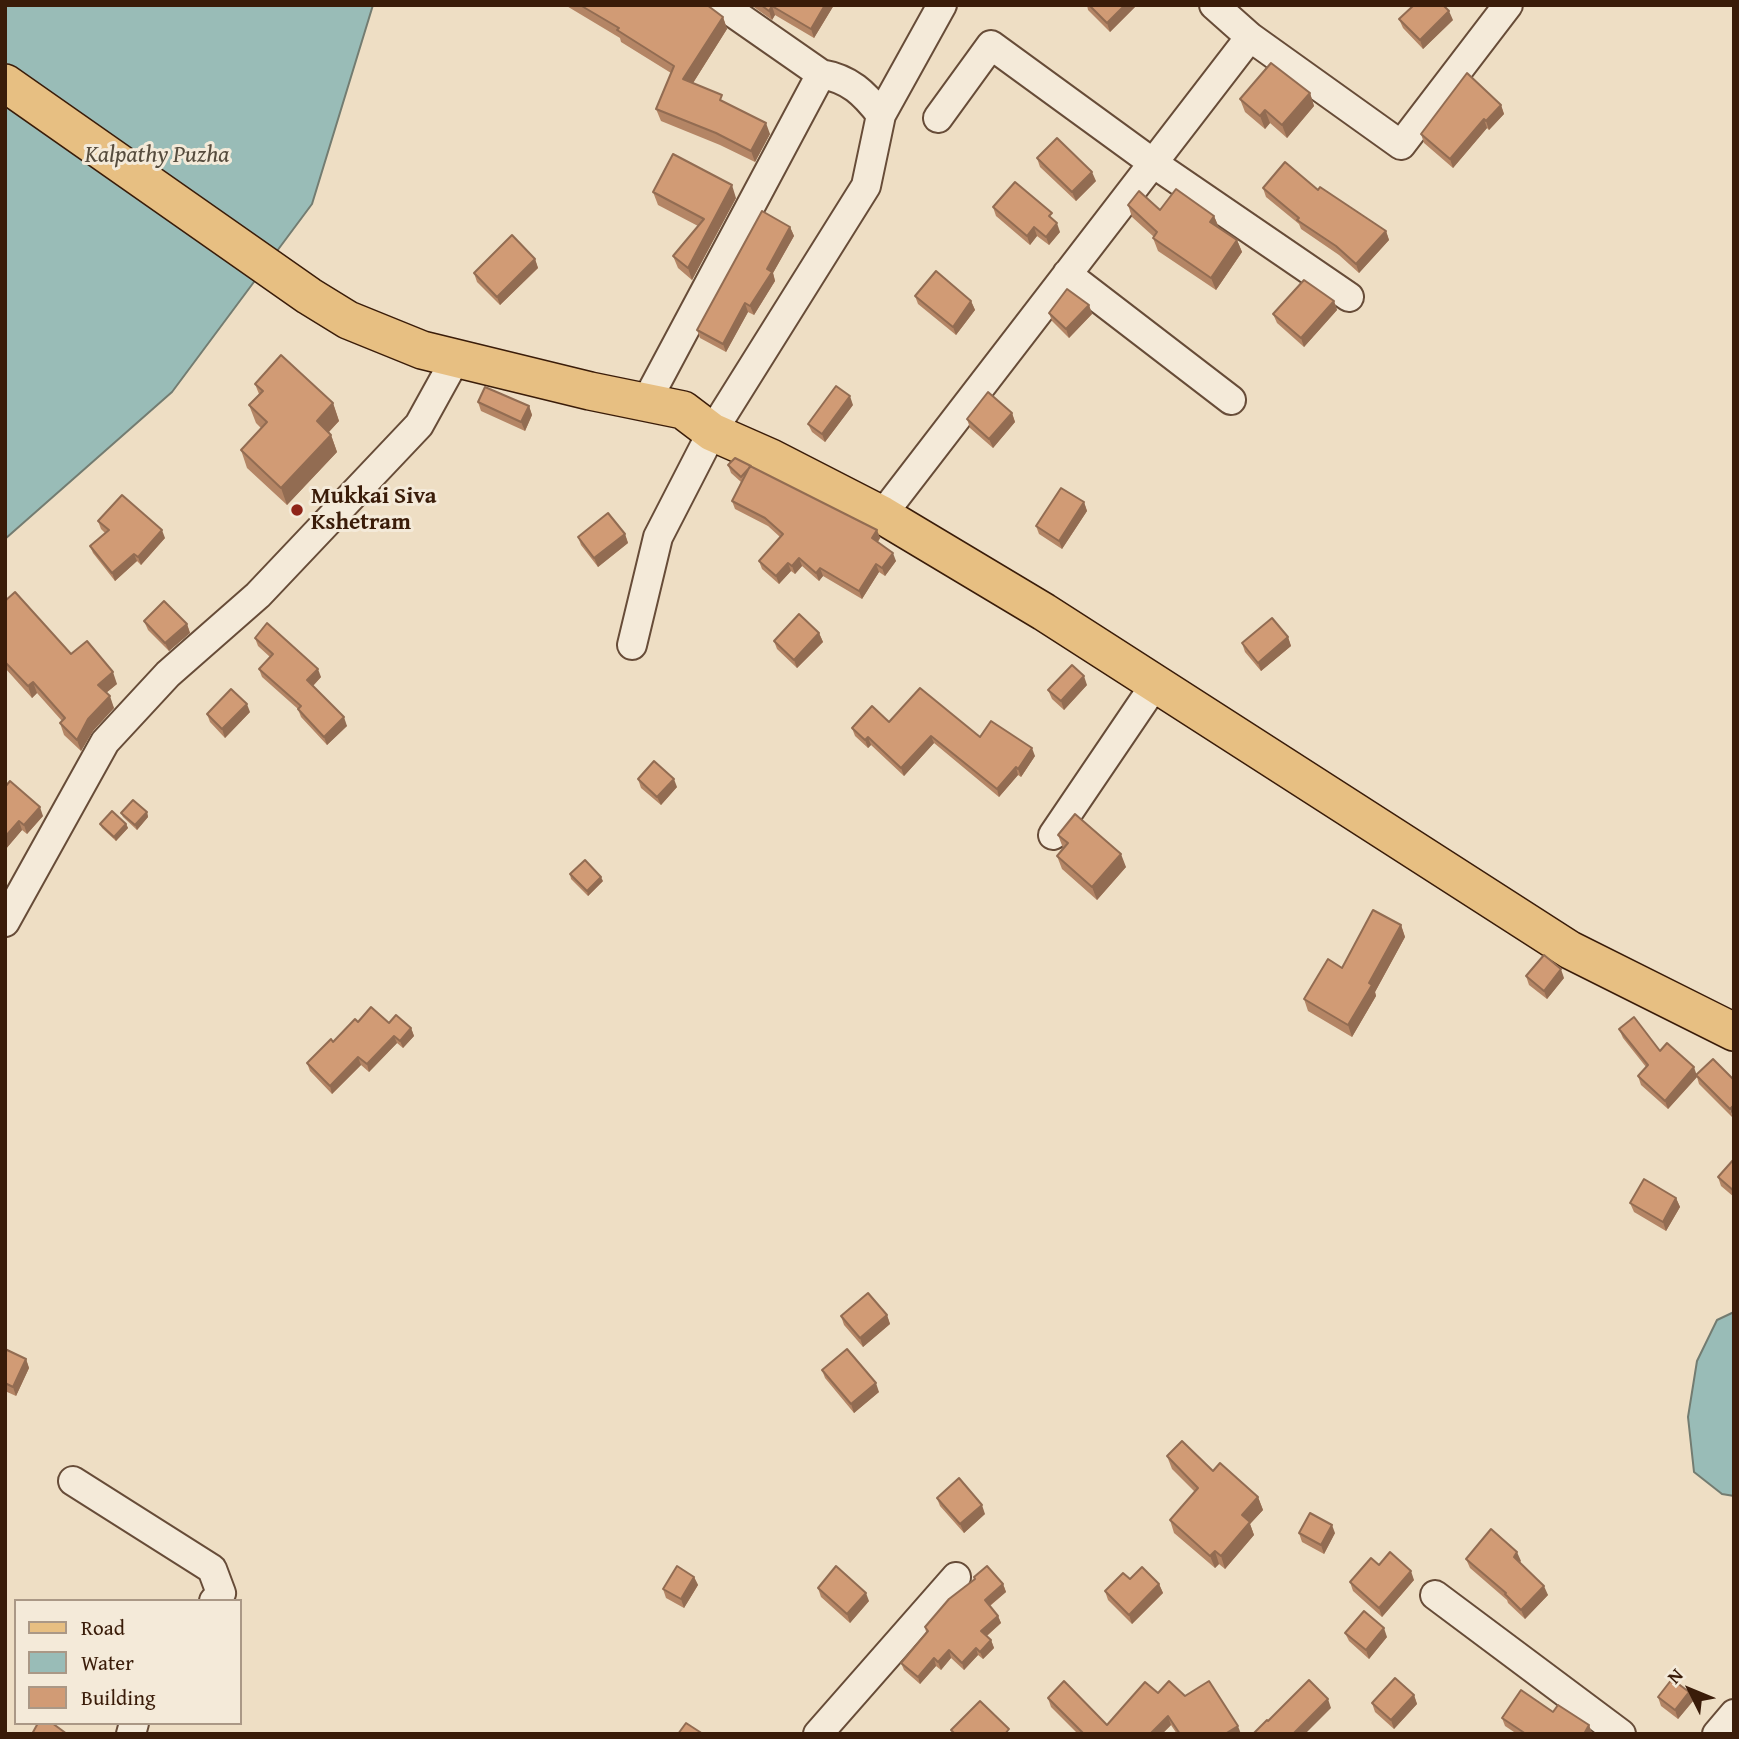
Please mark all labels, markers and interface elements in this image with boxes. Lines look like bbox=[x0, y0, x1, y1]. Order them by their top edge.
water label: Kalpathy Puzha bbox=[85, 142, 229, 170]
place label: Mukkai Siva Kshetram bbox=[311, 483, 436, 537]
marker: Mukkai Siva Kshetram bbox=[289, 502, 305, 518]
legend bbox=[14, 1599, 242, 1725]
text: Road bbox=[81, 1612, 125, 1643]
text: Water bbox=[81, 1647, 134, 1678]
north arrow bbox=[1655, 1655, 1725, 1725]
text: N bbox=[1660, 1661, 1689, 1690]
text: Building bbox=[81, 1682, 155, 1713]

